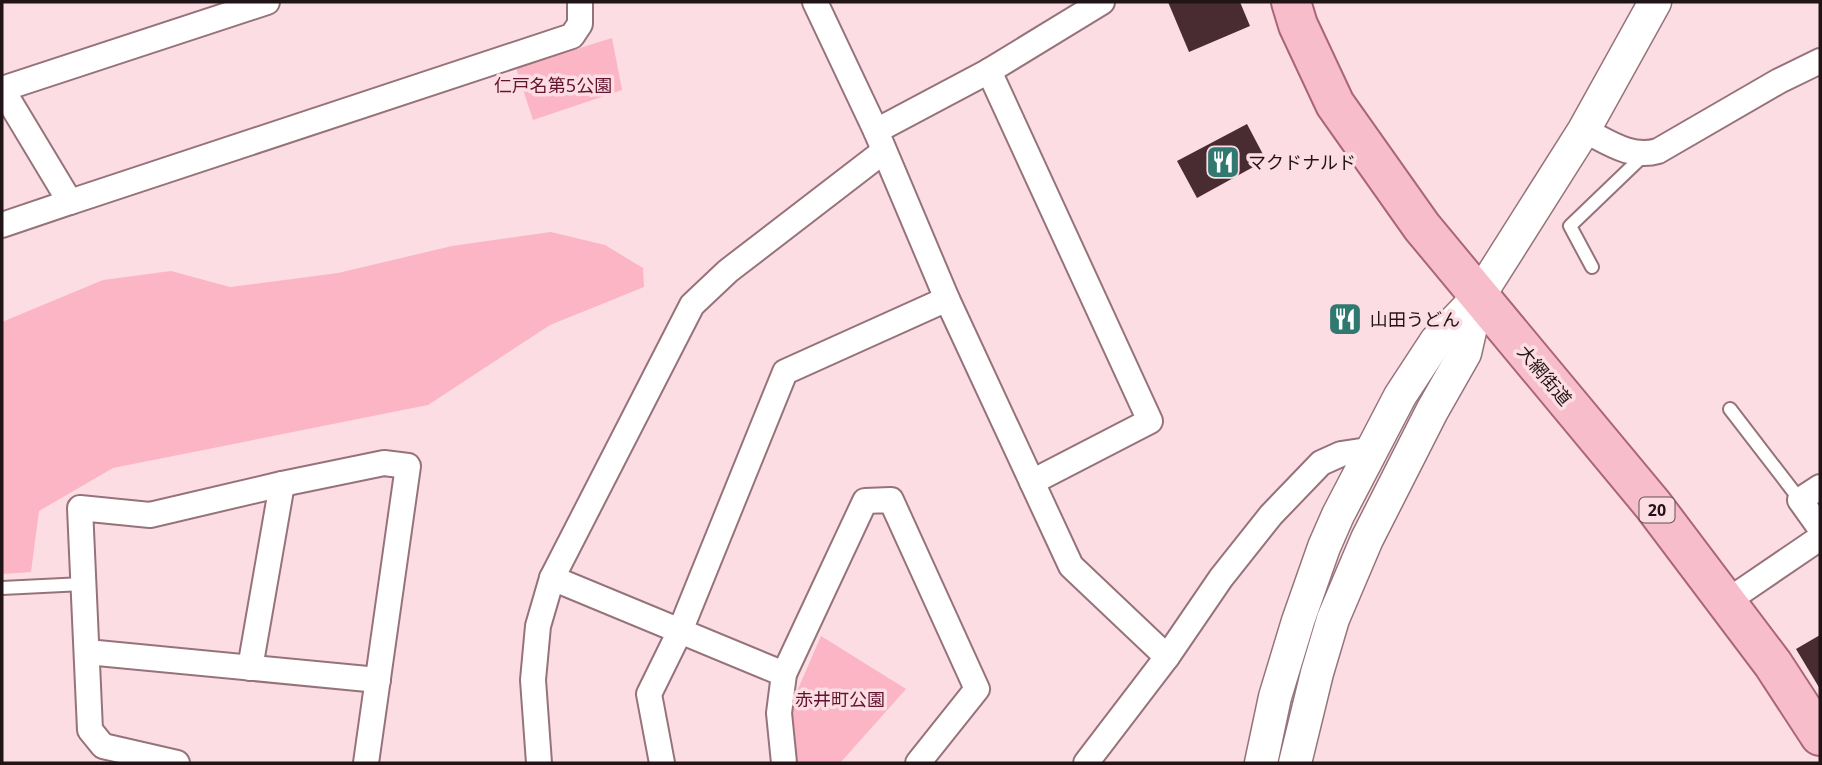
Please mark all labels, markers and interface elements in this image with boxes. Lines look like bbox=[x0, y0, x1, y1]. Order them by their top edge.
park label: 仁戸名第5公園 bbox=[494, 73, 612, 97]
restaurant icon: マクドナルド bbox=[1204, 143, 1242, 181]
place label: マクドナルド bbox=[1248, 150, 1356, 174]
restaurant icon: 山田うどん bbox=[1326, 300, 1364, 338]
place label: 山田うどん bbox=[1370, 307, 1460, 331]
street label: 大網街道 bbox=[1513, 340, 1577, 410]
road number: 20 bbox=[1640, 498, 1674, 523]
park label: 赤井町公園 bbox=[795, 687, 885, 711]

